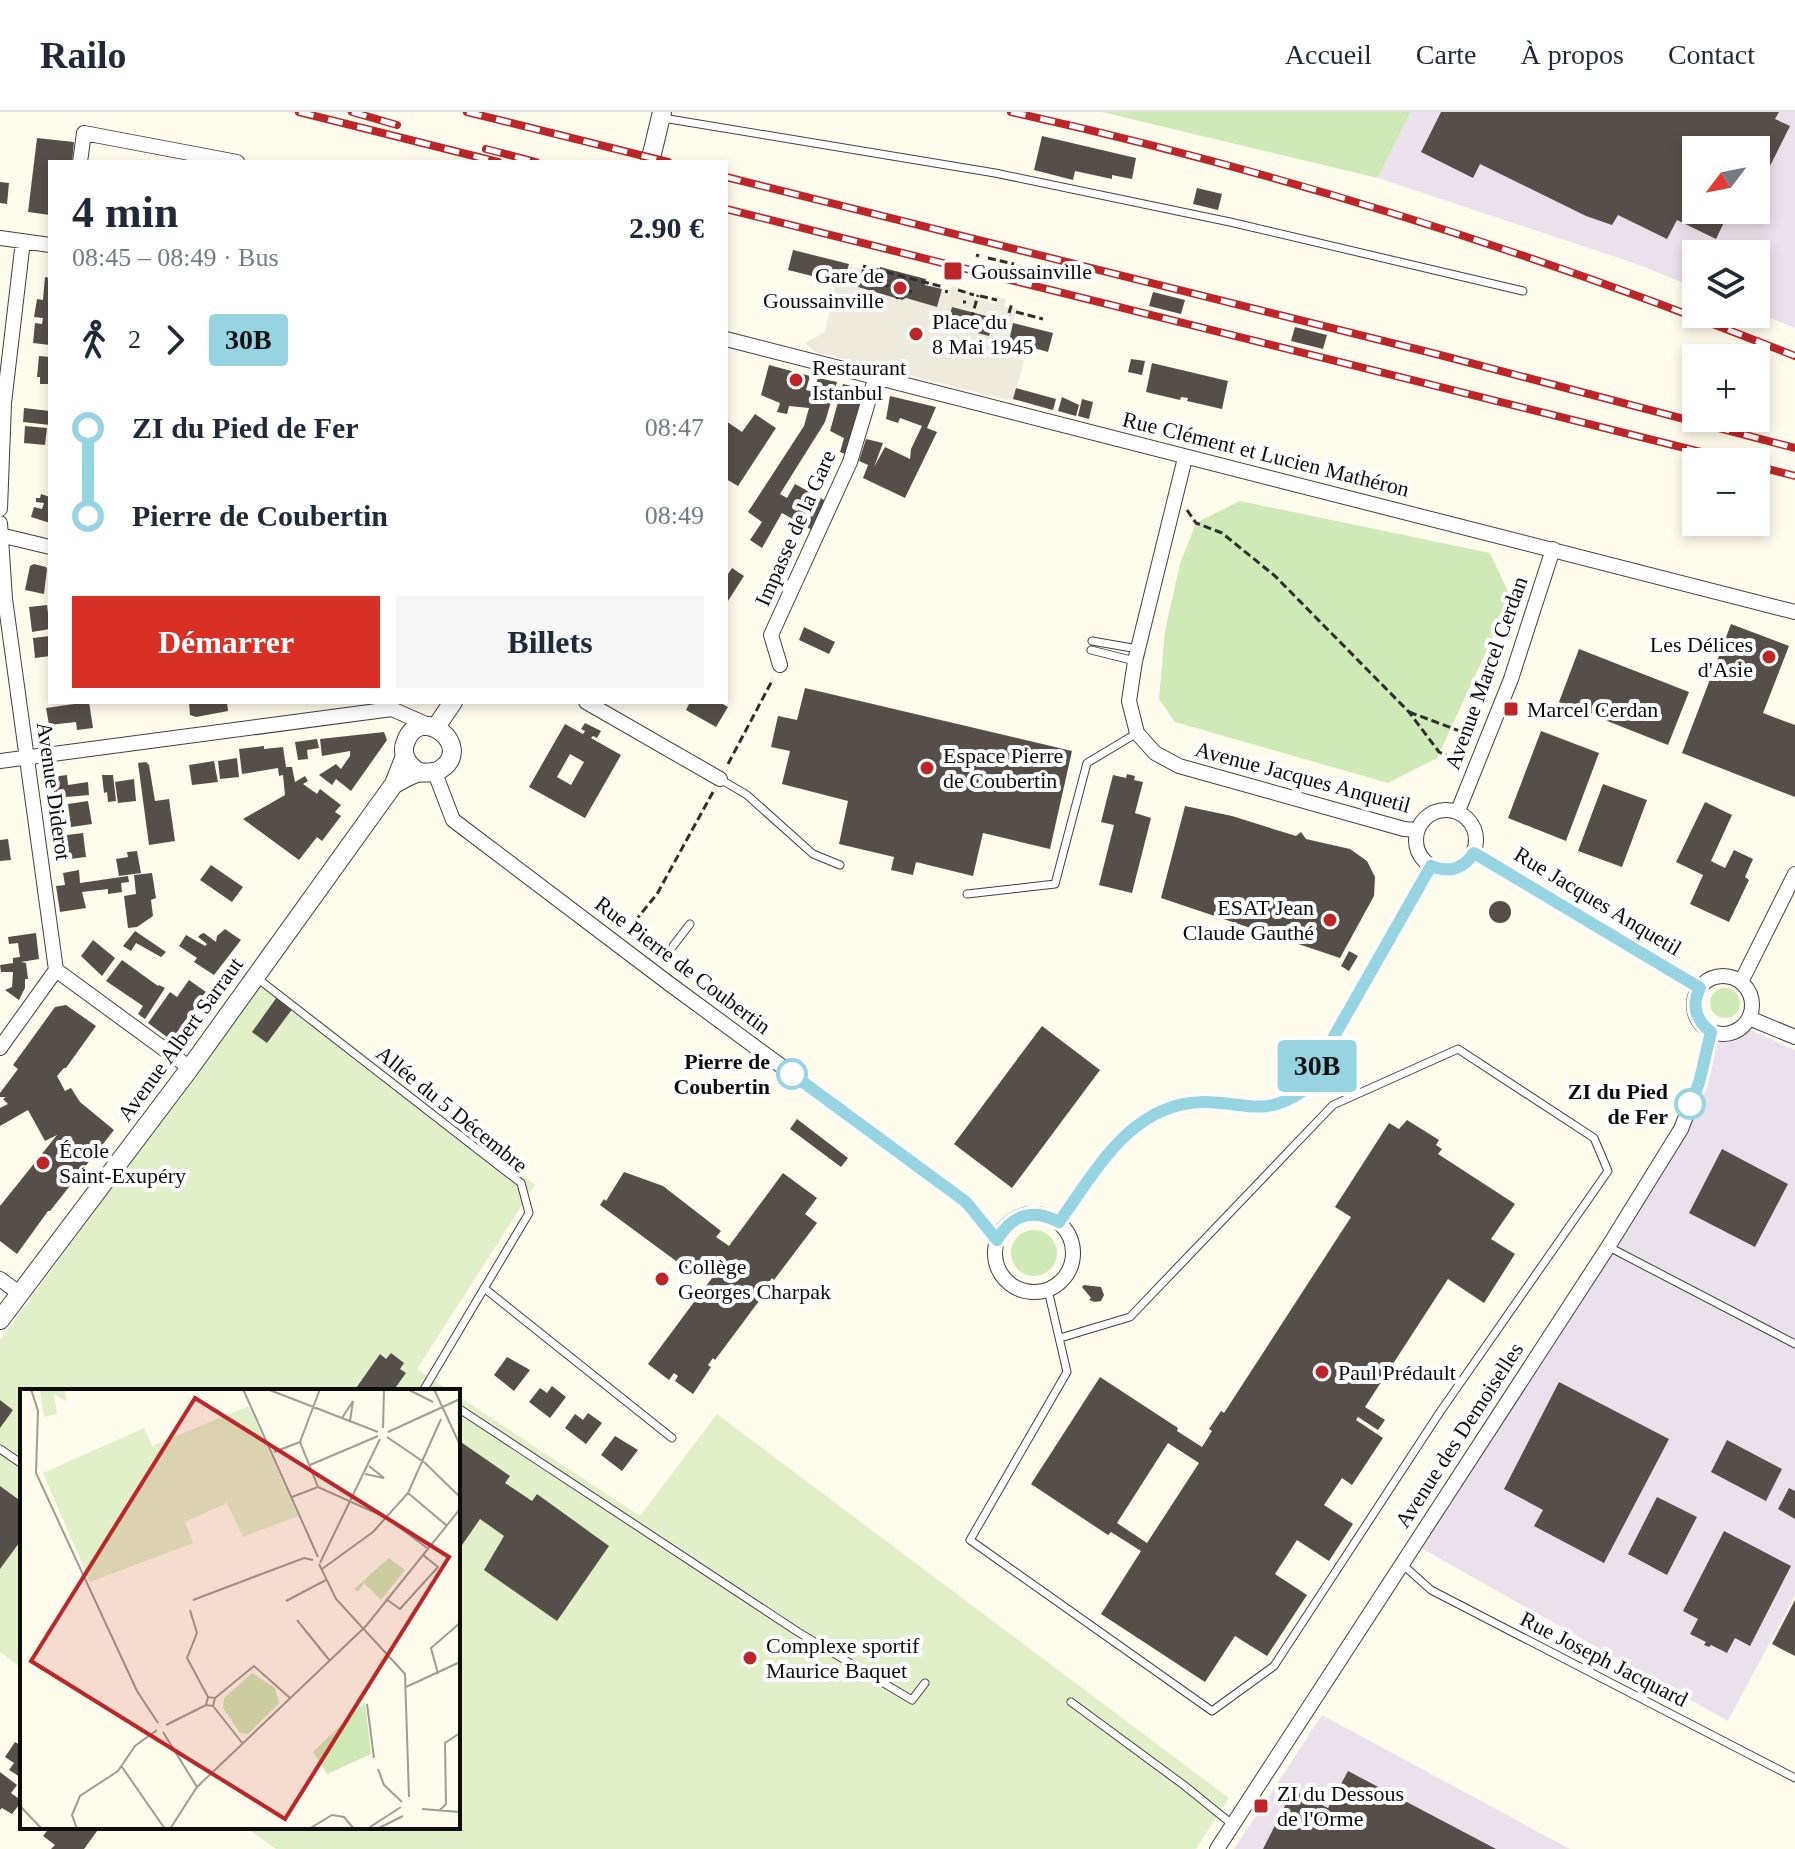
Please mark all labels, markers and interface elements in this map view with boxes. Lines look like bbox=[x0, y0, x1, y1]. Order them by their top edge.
text: Railo bbox=[40, 34, 127, 76]
text: Accueil bbox=[1285, 39, 1372, 70]
text: Carte bbox=[1416, 39, 1476, 70]
text: À propos bbox=[1520, 39, 1624, 70]
text: Contact bbox=[1668, 39, 1755, 70]
north arrow bbox=[1682, 136, 1770, 224]
map controls bbox=[1682, 136, 1770, 536]
text: 4 min bbox=[72, 188, 178, 237]
text: 2.90 € bbox=[629, 211, 704, 244]
button: layers bbox=[1682, 240, 1770, 328]
text: 08:45 – 08:49 · Bus bbox=[72, 243, 279, 272]
place label: Goussainville bbox=[971, 259, 1092, 284]
marker: Goussainville bbox=[942, 260, 964, 282]
place label: Gare de Goussainville bbox=[763, 263, 884, 313]
marker: Gare de Goussainville bbox=[891, 279, 909, 297]
place label: Place du 8 Mai 1945 bbox=[932, 309, 1033, 359]
icon: walk bbox=[72, 318, 116, 362]
icon: forward bbox=[153, 318, 197, 362]
text: 30B bbox=[225, 324, 272, 355]
text: 2 bbox=[128, 325, 141, 354]
marker: Place du 8 Mai 1945 bbox=[907, 325, 925, 343]
button: + bbox=[1682, 344, 1770, 432]
place label: Restaurant Istanbul bbox=[812, 355, 906, 405]
marker: Restaurant Istanbul bbox=[787, 371, 805, 389]
street label: Rue Clément et Lucien Mathéron bbox=[1120, 406, 1412, 502]
text: ZI du Pied de Fer bbox=[132, 411, 359, 444]
text: 08:47 bbox=[645, 413, 704, 442]
street label: Impasse de la Gare bbox=[749, 446, 841, 610]
button: − bbox=[1682, 448, 1770, 536]
text: Pierre de Coubertin bbox=[132, 499, 388, 532]
text: 08:49 bbox=[645, 501, 704, 530]
street label: Avenue Marcel Cerdan bbox=[1439, 573, 1533, 773]
button: Démarrer bbox=[72, 596, 380, 688]
button: Billets bbox=[396, 596, 704, 688]
place label: Les Délices d'Asie bbox=[1650, 632, 1753, 682]
marker: Les Délices d'Asie bbox=[1760, 648, 1778, 666]
place label: Marcel Cerdan bbox=[1527, 697, 1658, 722]
marker: Marcel Cerdan bbox=[1502, 700, 1520, 718]
street label: Avenue Diderot bbox=[32, 720, 76, 862]
street label: Avenue Jacques Anquetil bbox=[1193, 736, 1413, 818]
place label: Espace Pierre de Coubertin bbox=[943, 743, 1063, 793]
marker: Espace Pierre de Coubertin bbox=[918, 759, 936, 777]
street label: Rue Jacques Anquetil bbox=[1510, 841, 1686, 961]
street label: Rue Pierre de Coubertin bbox=[590, 891, 776, 1039]
place label: ESAT Jean Claude Gauthé bbox=[1183, 895, 1314, 945]
marker: ESAT Jean Claude Gauthé bbox=[1321, 911, 1339, 929]
street label: Avenue Albert Sarraut bbox=[112, 952, 248, 1126]
street label: Allée du 5 Décembre bbox=[371, 1040, 533, 1178]
line badge: 30B bbox=[1271, 1040, 1363, 1092]
place label: Pierre de Coubertin bbox=[673, 1049, 770, 1099]
text: 30B bbox=[1294, 1050, 1340, 1081]
marker: Pierre de Coubertin bbox=[777, 1059, 807, 1089]
place label: ZI du Pied de Fer bbox=[1568, 1079, 1668, 1129]
marker: ZI du Pied de Fer bbox=[1675, 1089, 1705, 1119]
place label: École Saint-Exupéry bbox=[59, 1138, 186, 1188]
marker: École Saint-Exupéry bbox=[34, 1154, 52, 1172]
place label: Collège Georges Charpak bbox=[678, 1254, 831, 1304]
marker: Collège Georges Charpak bbox=[653, 1270, 671, 1288]
street label: Avenue des Demoiselles bbox=[1390, 1338, 1528, 1532]
place label: Paul Prédault bbox=[1338, 1360, 1456, 1385]
marker: Paul Prédault bbox=[1313, 1363, 1331, 1381]
inset map bbox=[20, 1389, 460, 1829]
street label: Rue Joseph Jacquard bbox=[1516, 1606, 1692, 1712]
place label: Complexe sportif Maurice Baquet bbox=[766, 1633, 920, 1683]
marker: Complexe sportif Maurice Baquet bbox=[741, 1649, 759, 1667]
place label: ZI du Dessous de l'Orme bbox=[1277, 1781, 1404, 1831]
marker: ZI du Dessous de l'Orme bbox=[1252, 1797, 1270, 1815]

